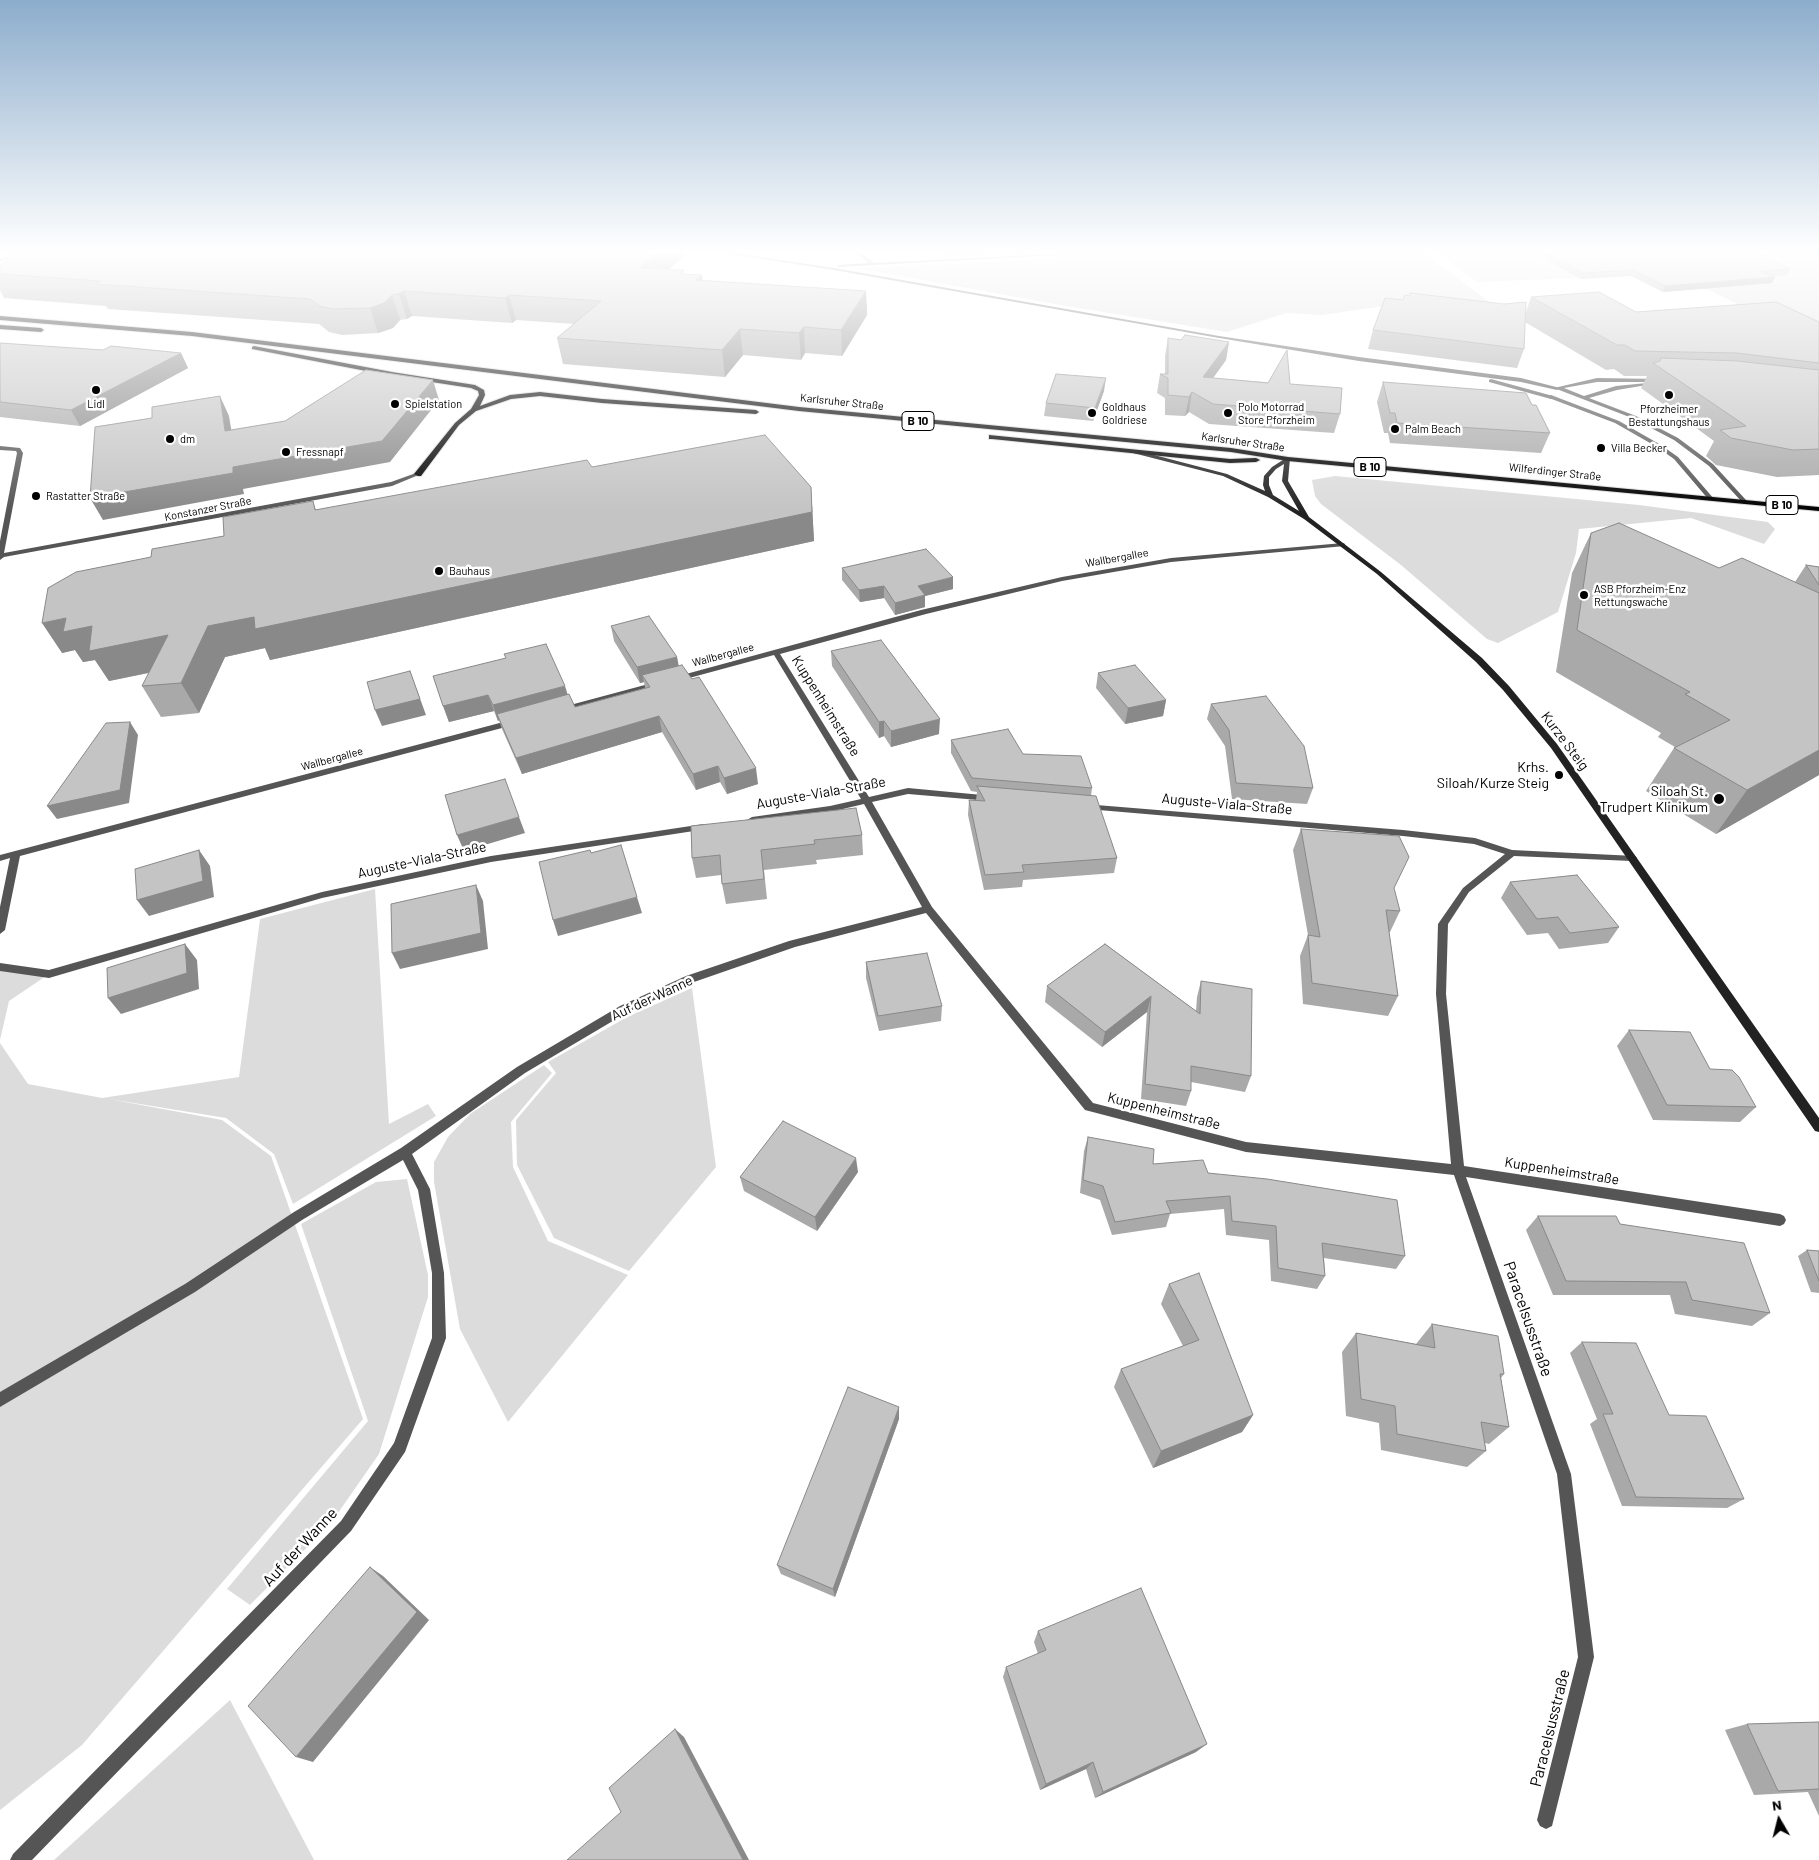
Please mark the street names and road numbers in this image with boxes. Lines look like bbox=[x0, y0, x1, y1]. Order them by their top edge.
street label: Karlsruher Straße bbox=[800, 391, 884, 413]
road number: B 10 bbox=[902, 412, 934, 431]
street label: Karlsruher Straße bbox=[1200, 430, 1286, 454]
road number: B 10 bbox=[1354, 458, 1386, 477]
street label: Wilferdinger Straße bbox=[1508, 461, 1602, 483]
street label: Konstanzer Straße bbox=[163, 494, 253, 524]
road number: B 10 bbox=[1766, 496, 1798, 514]
street label: Wallbergallee bbox=[1084, 546, 1150, 570]
street label: Wallbergallee bbox=[690, 640, 756, 670]
street label: Kuppenheimstraße bbox=[788, 652, 864, 760]
street label: Kurze Steig bbox=[1537, 708, 1593, 774]
street label: Wallbergallee bbox=[299, 744, 365, 774]
street label: Auguste-Viala-Straße bbox=[755, 773, 887, 813]
street label: Auguste-Viala-Straße bbox=[1161, 790, 1293, 818]
street label: Auguste-Viala-Straße bbox=[356, 838, 488, 882]
street label: Auf der Wanne bbox=[609, 972, 695, 1024]
street label: Kuppenheimstraße bbox=[1106, 1089, 1222, 1133]
street label: Kuppenheimstraße bbox=[1504, 1154, 1620, 1188]
street label: Paracelsusstraße bbox=[1499, 1259, 1557, 1379]
street label: Auf der Wanne bbox=[259, 1504, 341, 1590]
street label: Paracelsusstraße bbox=[1526, 1667, 1574, 1789]

